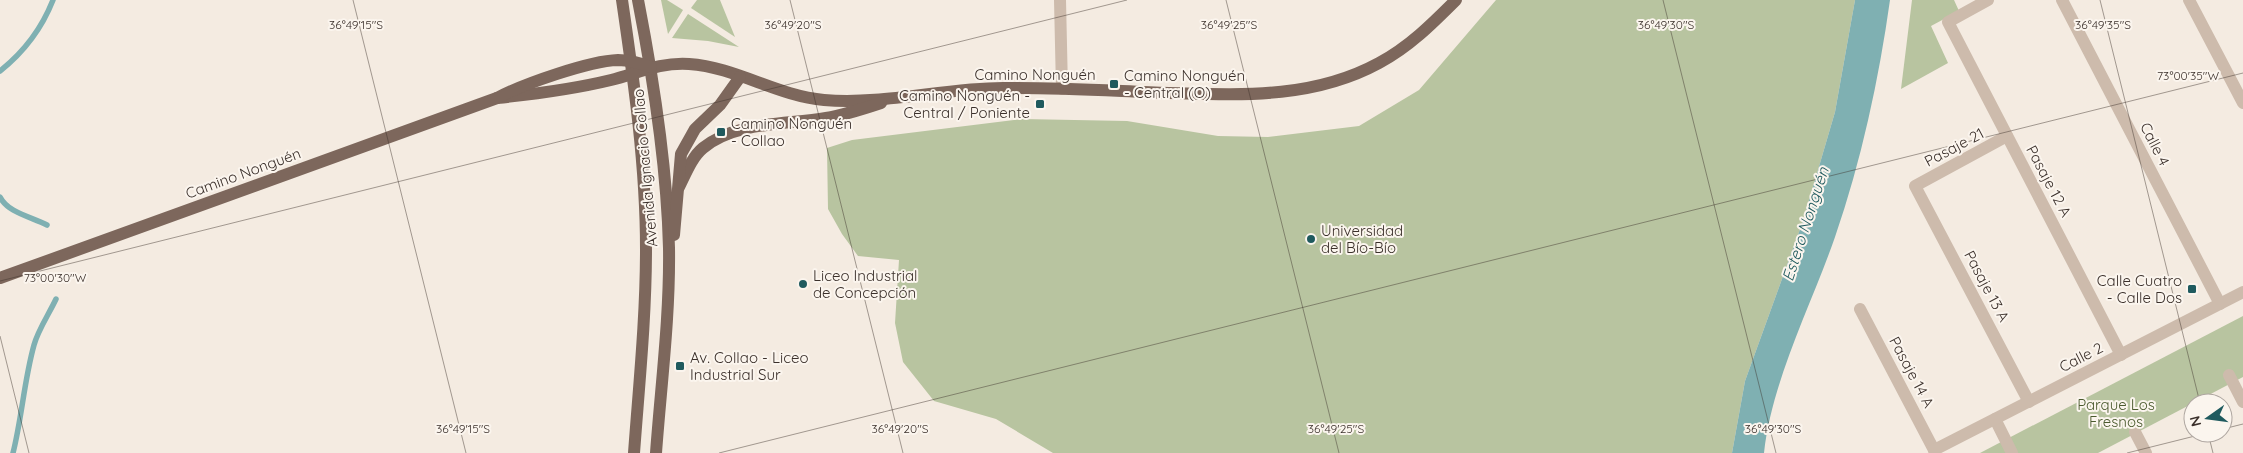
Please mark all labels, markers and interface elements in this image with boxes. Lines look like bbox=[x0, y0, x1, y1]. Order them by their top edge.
text: 36°49'15"S bbox=[329, 17, 383, 32]
text: 36°49'20"S bbox=[765, 17, 822, 32]
text: 36°49'25"S bbox=[1201, 17, 1257, 32]
text: 36°49'30"S bbox=[1638, 17, 1695, 32]
text: 36°49'35"S bbox=[2075, 17, 2131, 32]
street label: Camino Nonguén bbox=[974, 65, 1096, 84]
place label: Camino Nonguén - Central (O) bbox=[1124, 66, 1245, 102]
text: 73°00'35"W bbox=[2157, 68, 2219, 83]
marker: Camino Nonguén - Central (O) bbox=[1108, 78, 1120, 90]
place label: Camino Nonguén - Central / Poniente bbox=[899, 86, 1030, 122]
street label: Avenida Ignacio Collao bbox=[629, 88, 661, 248]
marker: Camino Nonguén - Central / Poniente bbox=[1034, 98, 1046, 110]
place label: Camino Nonguén - Collao bbox=[731, 114, 852, 150]
street label: Calle 4 bbox=[2136, 119, 2174, 169]
street label: Pasaje 21 bbox=[1921, 123, 1987, 171]
marker: Camino Nonguén - Collao bbox=[715, 126, 727, 138]
street label: Pasaje 12 A bbox=[2022, 142, 2076, 220]
street label: Camino Nonguén bbox=[183, 143, 303, 203]
water label: Estero Nonguén bbox=[1777, 164, 1833, 283]
place label: Universidad del Bío-Bío bbox=[1321, 221, 1403, 257]
marker: Universidad del Bío-Bío bbox=[1305, 233, 1317, 245]
street label: Pasaje 13 A bbox=[1960, 247, 2014, 325]
place label: Liceo Industrial de Concepción bbox=[813, 266, 918, 302]
text: 73°00'30"W bbox=[24, 270, 87, 285]
place label: Calle Cuatro - Calle Dos bbox=[2097, 271, 2182, 307]
marker: Liceo Industrial de Concepción bbox=[797, 278, 809, 290]
marker: Calle Cuatro - Calle Dos bbox=[2186, 283, 2198, 295]
street label: Pasaje 14 A bbox=[1885, 333, 1939, 411]
street label: Calle 2 bbox=[2056, 338, 2106, 376]
place label: Av. Collao - Liceo Industrial Sur bbox=[690, 348, 808, 384]
marker: Av. Collao - Liceo Industrial Sur bbox=[674, 360, 686, 372]
north arrow bbox=[2183, 393, 2233, 443]
park label: Parque Los Fresnos bbox=[2077, 395, 2155, 431]
text: N bbox=[2185, 414, 2205, 428]
text: 36°49'15"S bbox=[436, 421, 490, 436]
text: 36°49'20"S bbox=[872, 421, 929, 436]
text: 36°49'25"S bbox=[1308, 421, 1364, 436]
text: 36°49'30"S bbox=[1745, 421, 1802, 436]

